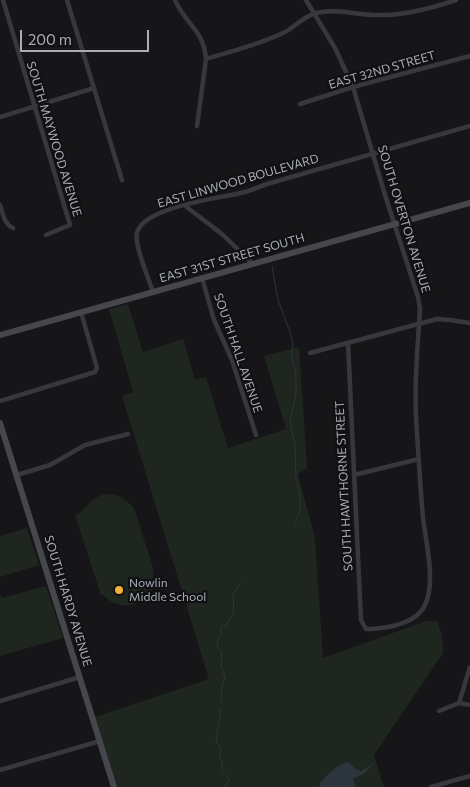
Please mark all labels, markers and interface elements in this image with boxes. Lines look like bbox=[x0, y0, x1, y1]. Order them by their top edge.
scale bar bbox=[22, 20, 151, 52]
text: 200 m bbox=[28, 30, 72, 48]
street label: EAST 32ND STREET bbox=[327, 48, 437, 92]
street label: SOUTH MAYWOOD AVENUE bbox=[23, 60, 85, 218]
street label: SOUTH OVERTON AVENUE bbox=[375, 144, 433, 294]
street label: EAST LINWOOD BOULEVARD bbox=[156, 151, 320, 211]
street label: EAST 31ST STREET SOUTH bbox=[158, 230, 306, 286]
street label: SOUTH HALL AVENUE bbox=[211, 291, 265, 415]
street label: SOUTH HAWTHORNE STREET bbox=[332, 400, 356, 572]
street label: SOUTH HARDY AVENUE bbox=[41, 534, 95, 668]
place label: Nowlin Middle School bbox=[129, 576, 206, 604]
marker: Nowlin Middle School bbox=[113, 584, 125, 596]

